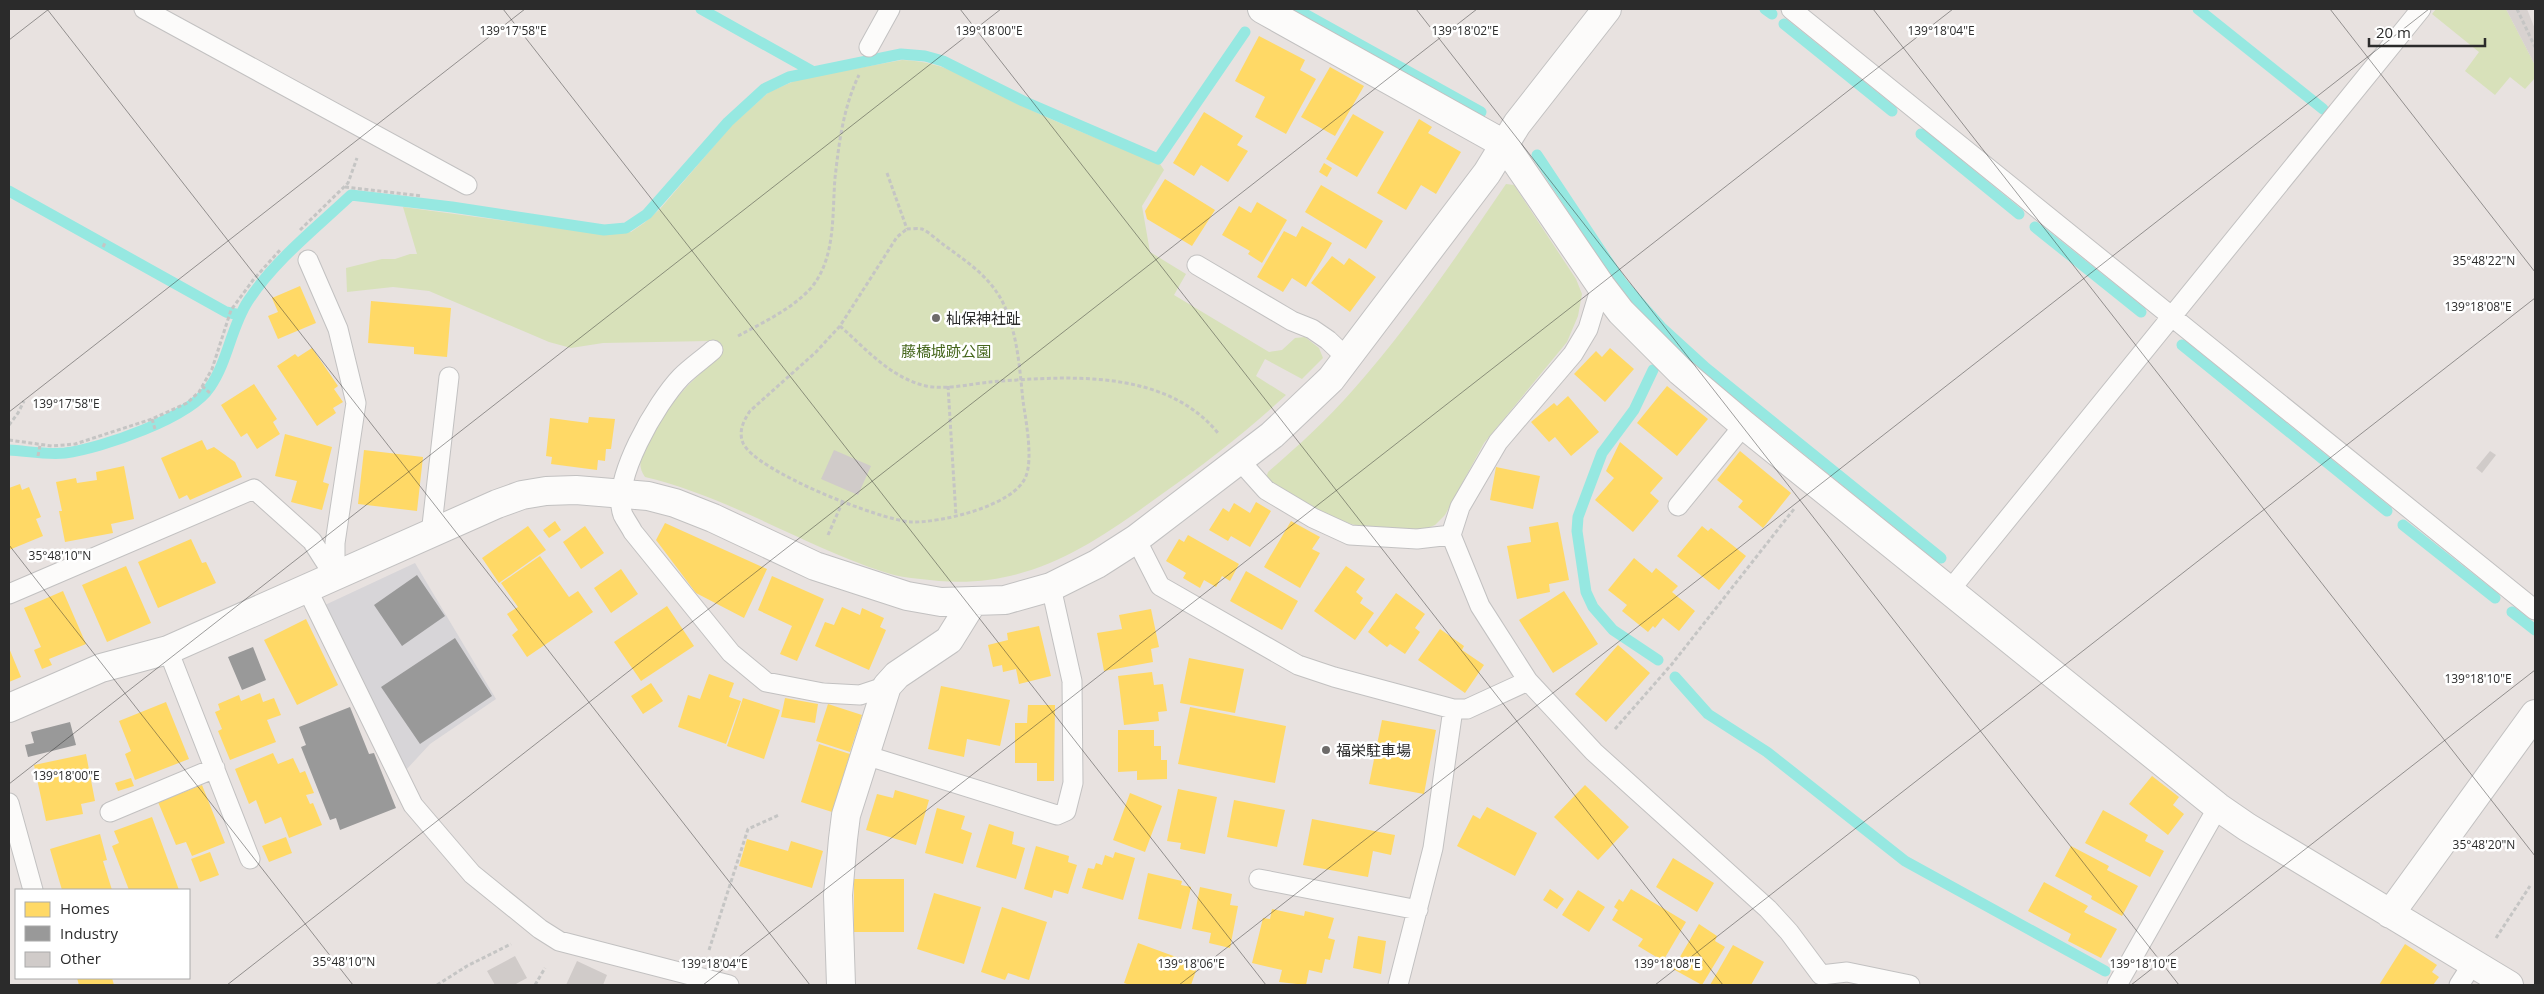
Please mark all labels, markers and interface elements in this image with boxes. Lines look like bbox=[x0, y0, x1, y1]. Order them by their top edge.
scale bar bbox=[2369, 15, 2485, 47]
text: 139°17'58"E bbox=[479, 22, 547, 39]
text: 139°18'00"E bbox=[955, 22, 1023, 39]
text: 139°18'02"E bbox=[1431, 22, 1499, 39]
text: 139°18'04"E bbox=[1907, 22, 1975, 39]
text: 20 m bbox=[2376, 22, 2411, 42]
text: 35°48'22"N bbox=[2453, 252, 2515, 269]
text: 139°18'08"E bbox=[2444, 298, 2512, 315]
place label: 杣保神社趾 bbox=[946, 308, 1021, 328]
marker: 杣保神社趾 bbox=[930, 312, 942, 324]
park label: 藤橋城跡公園 bbox=[901, 341, 991, 361]
text: 139°17'58"E bbox=[32, 395, 100, 412]
text: 35°48'10"N bbox=[29, 547, 91, 564]
text: 139°18'10"E bbox=[2444, 670, 2512, 687]
place label: 福栄駐車場 bbox=[1336, 740, 1411, 760]
marker: 福栄駐車場 bbox=[1320, 744, 1332, 756]
text: 139°18'00"E bbox=[32, 767, 100, 784]
text: 35°48'20"N bbox=[2453, 836, 2515, 853]
legend bbox=[15, 889, 190, 979]
text: Homes bbox=[60, 898, 110, 918]
text: Industry bbox=[60, 923, 118, 943]
text: Other bbox=[60, 948, 101, 968]
text: 35°48'10"N bbox=[313, 953, 375, 970]
text: 139°18'04"E bbox=[680, 955, 748, 972]
text: 139°18'06"E bbox=[1157, 955, 1225, 972]
text: 139°18'08"E bbox=[1633, 955, 1701, 972]
text: 139°18'10"E bbox=[2109, 955, 2177, 972]

